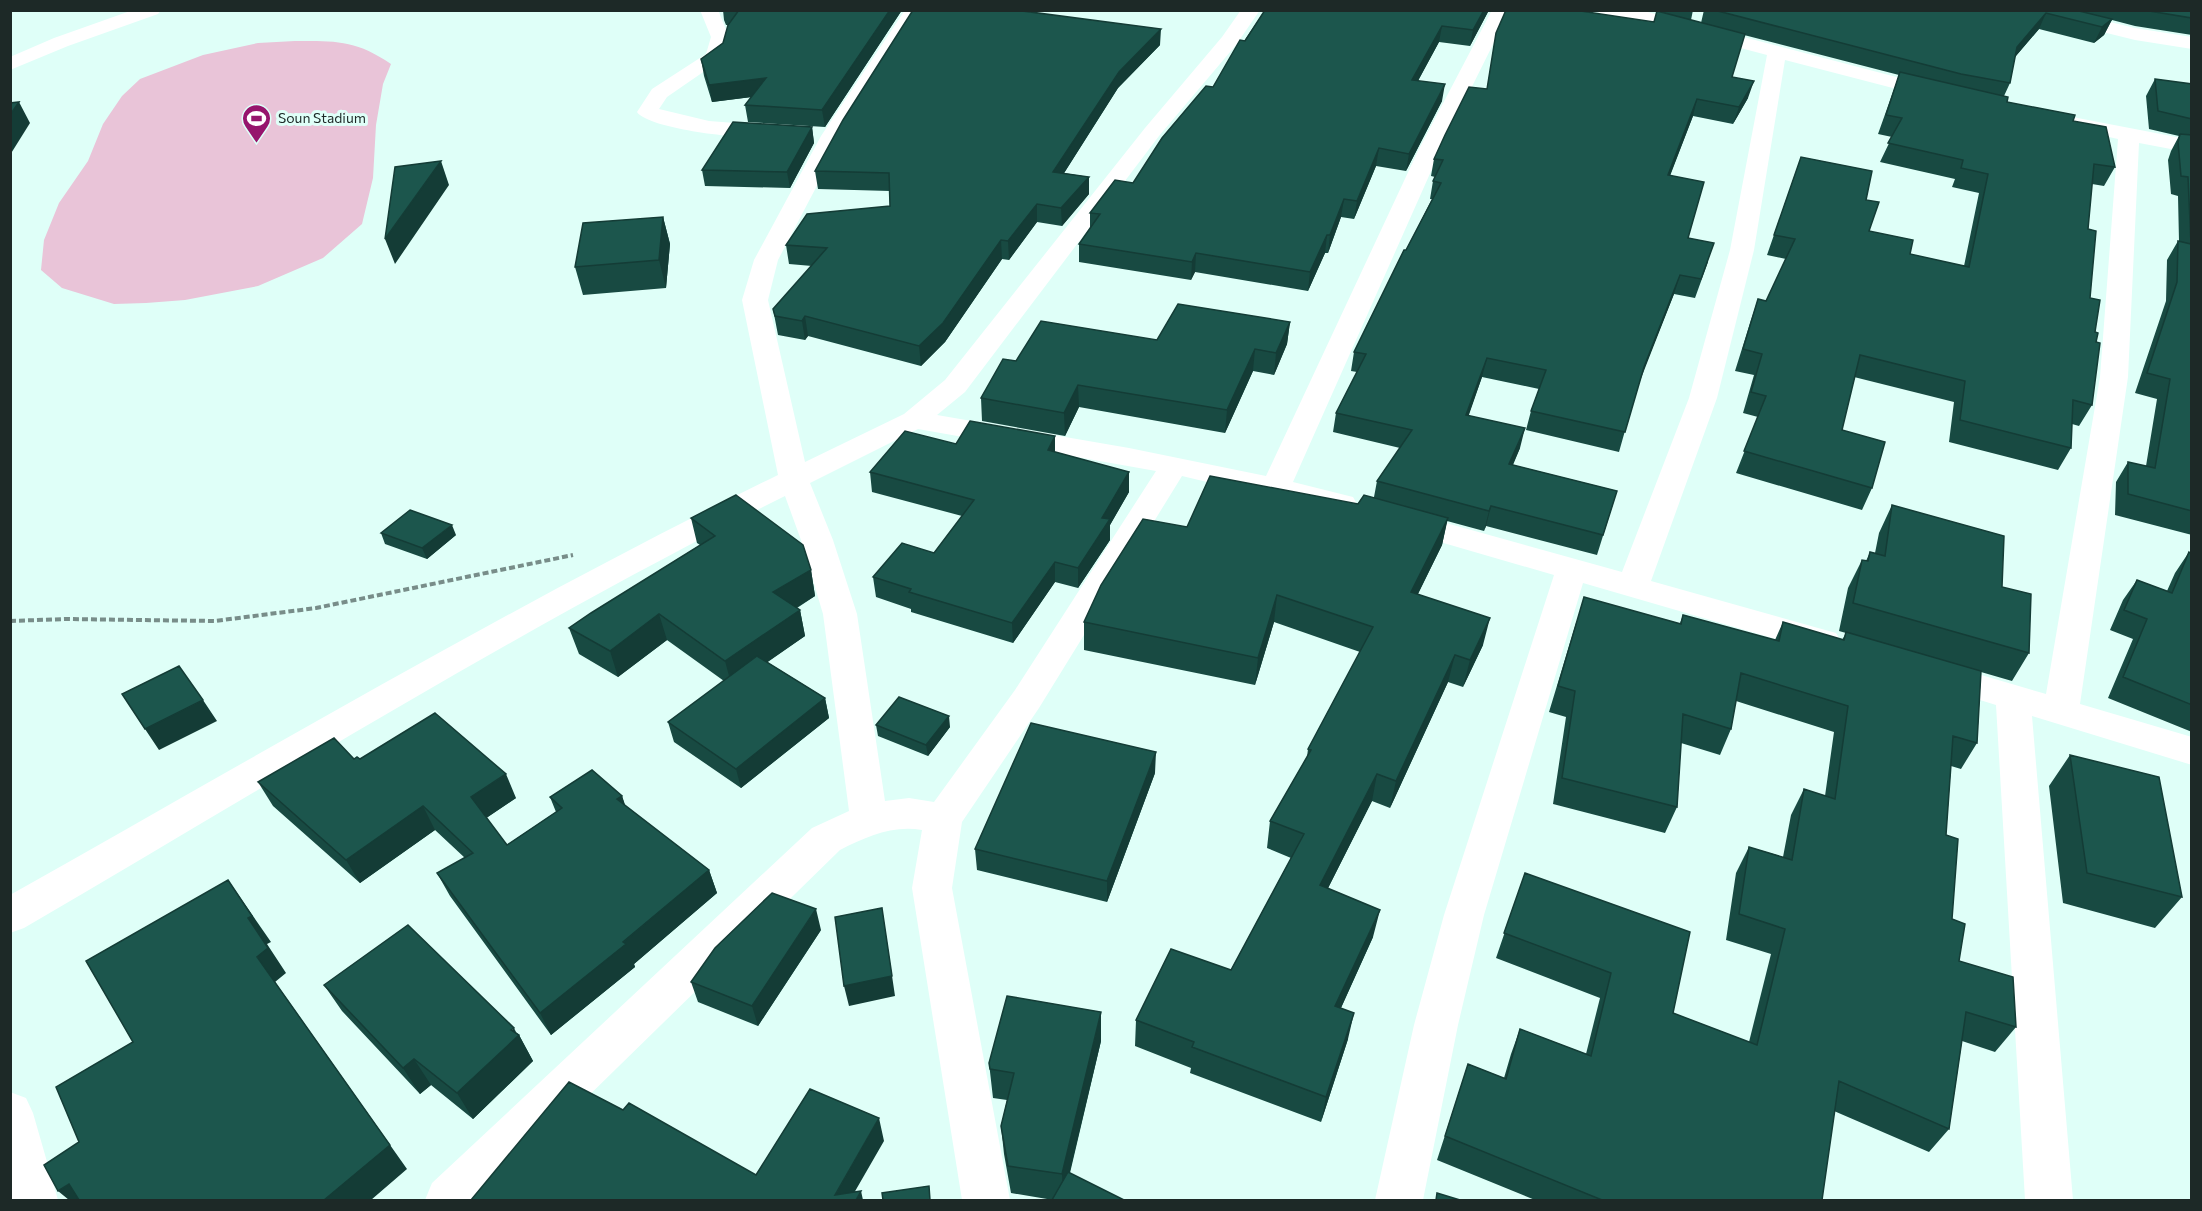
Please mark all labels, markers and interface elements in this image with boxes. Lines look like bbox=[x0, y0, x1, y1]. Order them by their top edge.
sports icon: Soun Stadium bbox=[241, 102, 273, 144]
place label: Soun Stadium bbox=[278, 109, 366, 126]

